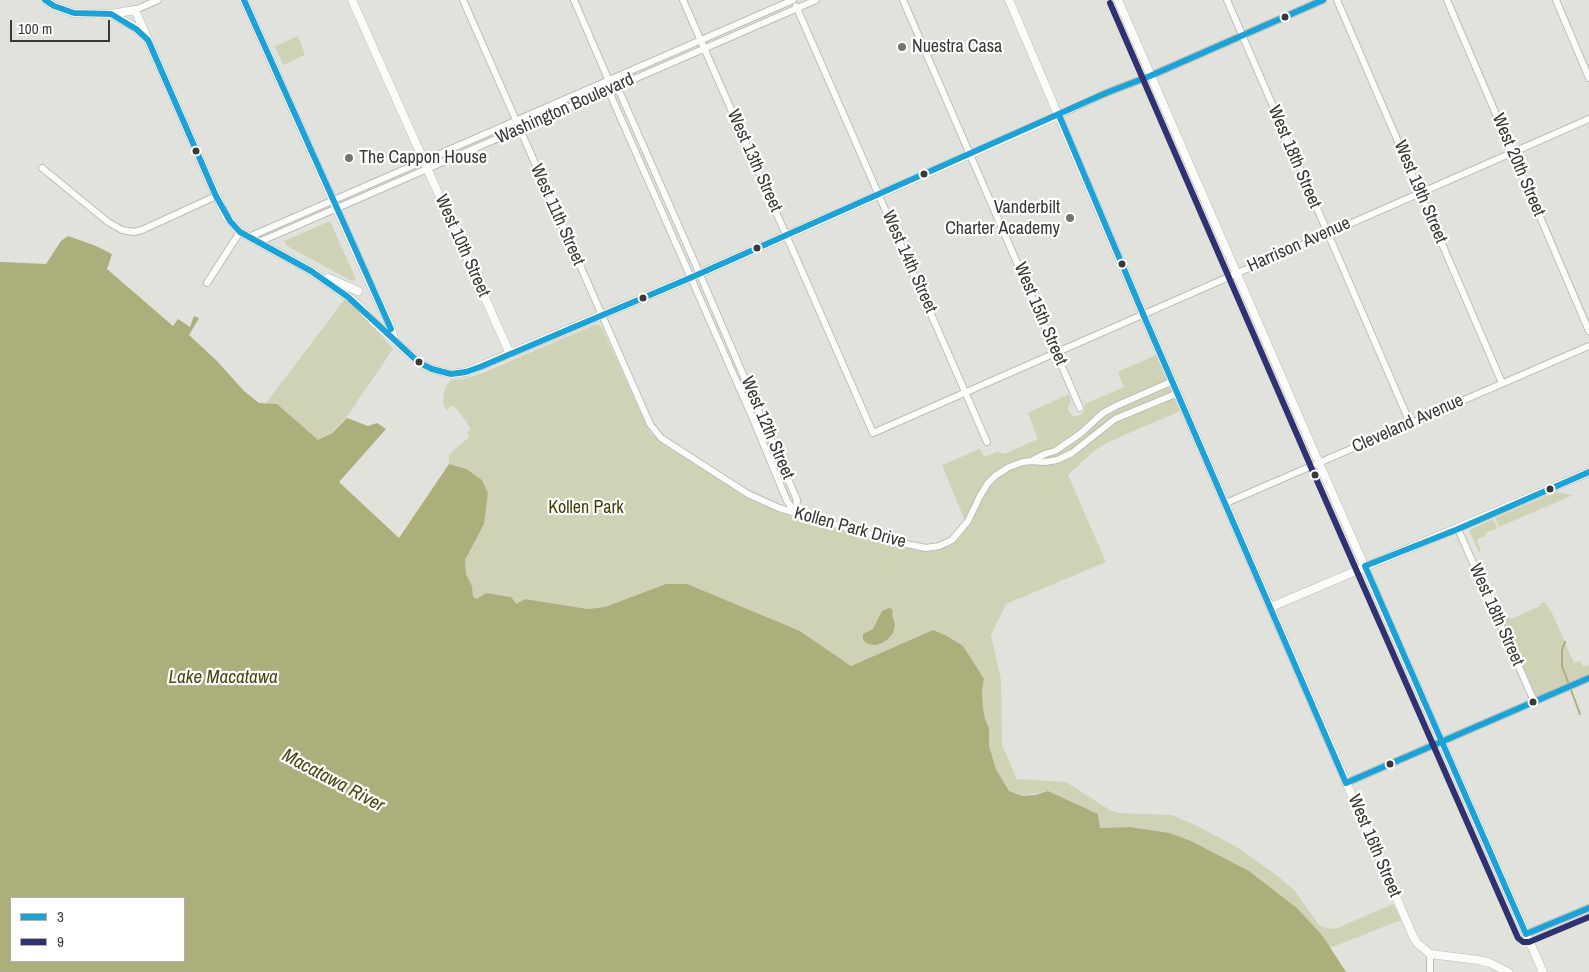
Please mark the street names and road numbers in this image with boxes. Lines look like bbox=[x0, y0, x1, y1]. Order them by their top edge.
street label: Washington Boulevard bbox=[493, 69, 637, 149]
street label: West 18th Street bbox=[1263, 102, 1325, 212]
street label: West 13th Street bbox=[722, 107, 786, 215]
street label: West 20th Street bbox=[1487, 110, 1549, 220]
street label: West 19th Street bbox=[1389, 137, 1451, 247]
street label: West 11th Street bbox=[525, 161, 589, 269]
street label: West 10th Street bbox=[430, 192, 494, 300]
street label: West 14th Street bbox=[877, 208, 941, 316]
street label: Harrison Avenue bbox=[1244, 213, 1354, 277]
street label: West 15th Street bbox=[1009, 259, 1071, 369]
street label: West 12th Street bbox=[736, 373, 798, 483]
street label: Cleveland Avenue bbox=[1349, 390, 1467, 458]
street label: Kollen Park Drive bbox=[792, 503, 908, 553]
street label: West 18th Street bbox=[1464, 561, 1528, 669]
street label: West 16th Street bbox=[1343, 791, 1405, 901]

